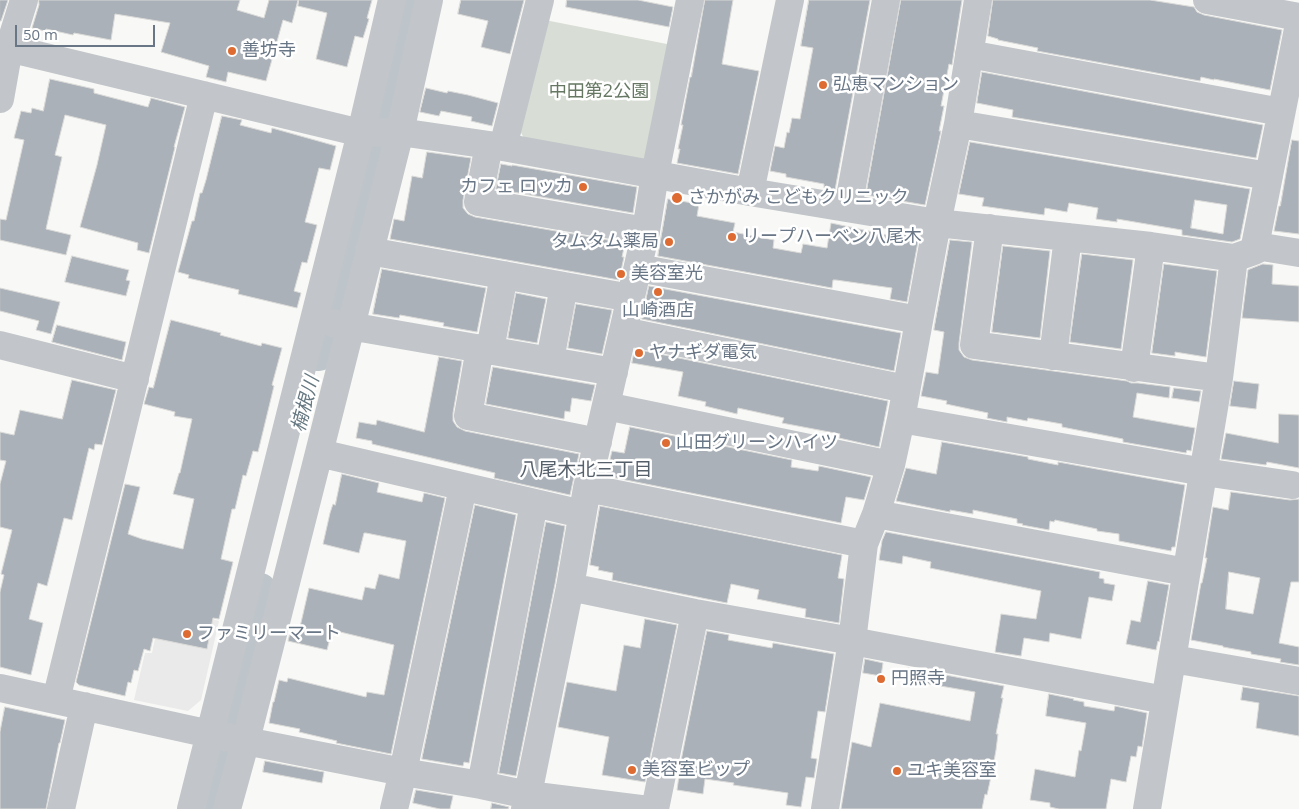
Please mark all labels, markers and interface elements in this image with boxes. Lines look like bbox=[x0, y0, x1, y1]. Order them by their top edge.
scale bar bbox=[18, 15, 158, 47]
text: 50 m bbox=[23, 24, 58, 44]
place label: 善坊寺 bbox=[242, 40, 296, 62]
marker: 善坊寺 bbox=[226, 45, 238, 57]
place label: 弘恵マンション bbox=[833, 74, 959, 96]
marker: 弘恵マンション bbox=[817, 79, 829, 91]
park label: 中田第2公園 bbox=[549, 81, 649, 103]
place label: カフェ ロッカ bbox=[460, 176, 573, 198]
marker: カフェ ロッカ bbox=[577, 181, 589, 193]
place label: さかがみ こどもクリニック bbox=[688, 187, 909, 209]
marker: さかがみ こどもクリニック bbox=[670, 191, 684, 205]
place label: リープハーベン八尾木 bbox=[742, 226, 922, 248]
place label: タムタム薬局 bbox=[551, 231, 659, 253]
marker: リープハーベン八尾木 bbox=[726, 231, 738, 243]
marker: タムタム薬局 bbox=[663, 236, 675, 248]
place label: 美容室光 bbox=[631, 263, 703, 285]
marker: 美容室光 bbox=[615, 268, 627, 280]
marker: 山崎酒店 bbox=[652, 286, 664, 298]
place label: 山崎酒店 bbox=[622, 300, 694, 322]
place label: ヤナギダ電気 bbox=[649, 342, 757, 364]
marker: ヤナギダ電気 bbox=[633, 347, 645, 359]
water label: 楠根川 bbox=[288, 374, 324, 434]
place label: 山田グリーンハイツ bbox=[676, 432, 838, 454]
marker: 山田グリーンハイツ bbox=[660, 437, 672, 449]
district label: 八尾木北三丁目 bbox=[520, 460, 652, 482]
place label: ファミリーマート bbox=[197, 623, 341, 645]
marker: ファミリーマート bbox=[181, 628, 193, 640]
place label: 円照寺 bbox=[891, 668, 945, 690]
marker: 円照寺 bbox=[875, 673, 887, 685]
place label: 美容室ビップ bbox=[642, 759, 750, 781]
place label: ユキ美容室 bbox=[907, 760, 997, 782]
marker: 美容室ビップ bbox=[626, 764, 638, 776]
marker: ユキ美容室 bbox=[891, 765, 903, 777]

